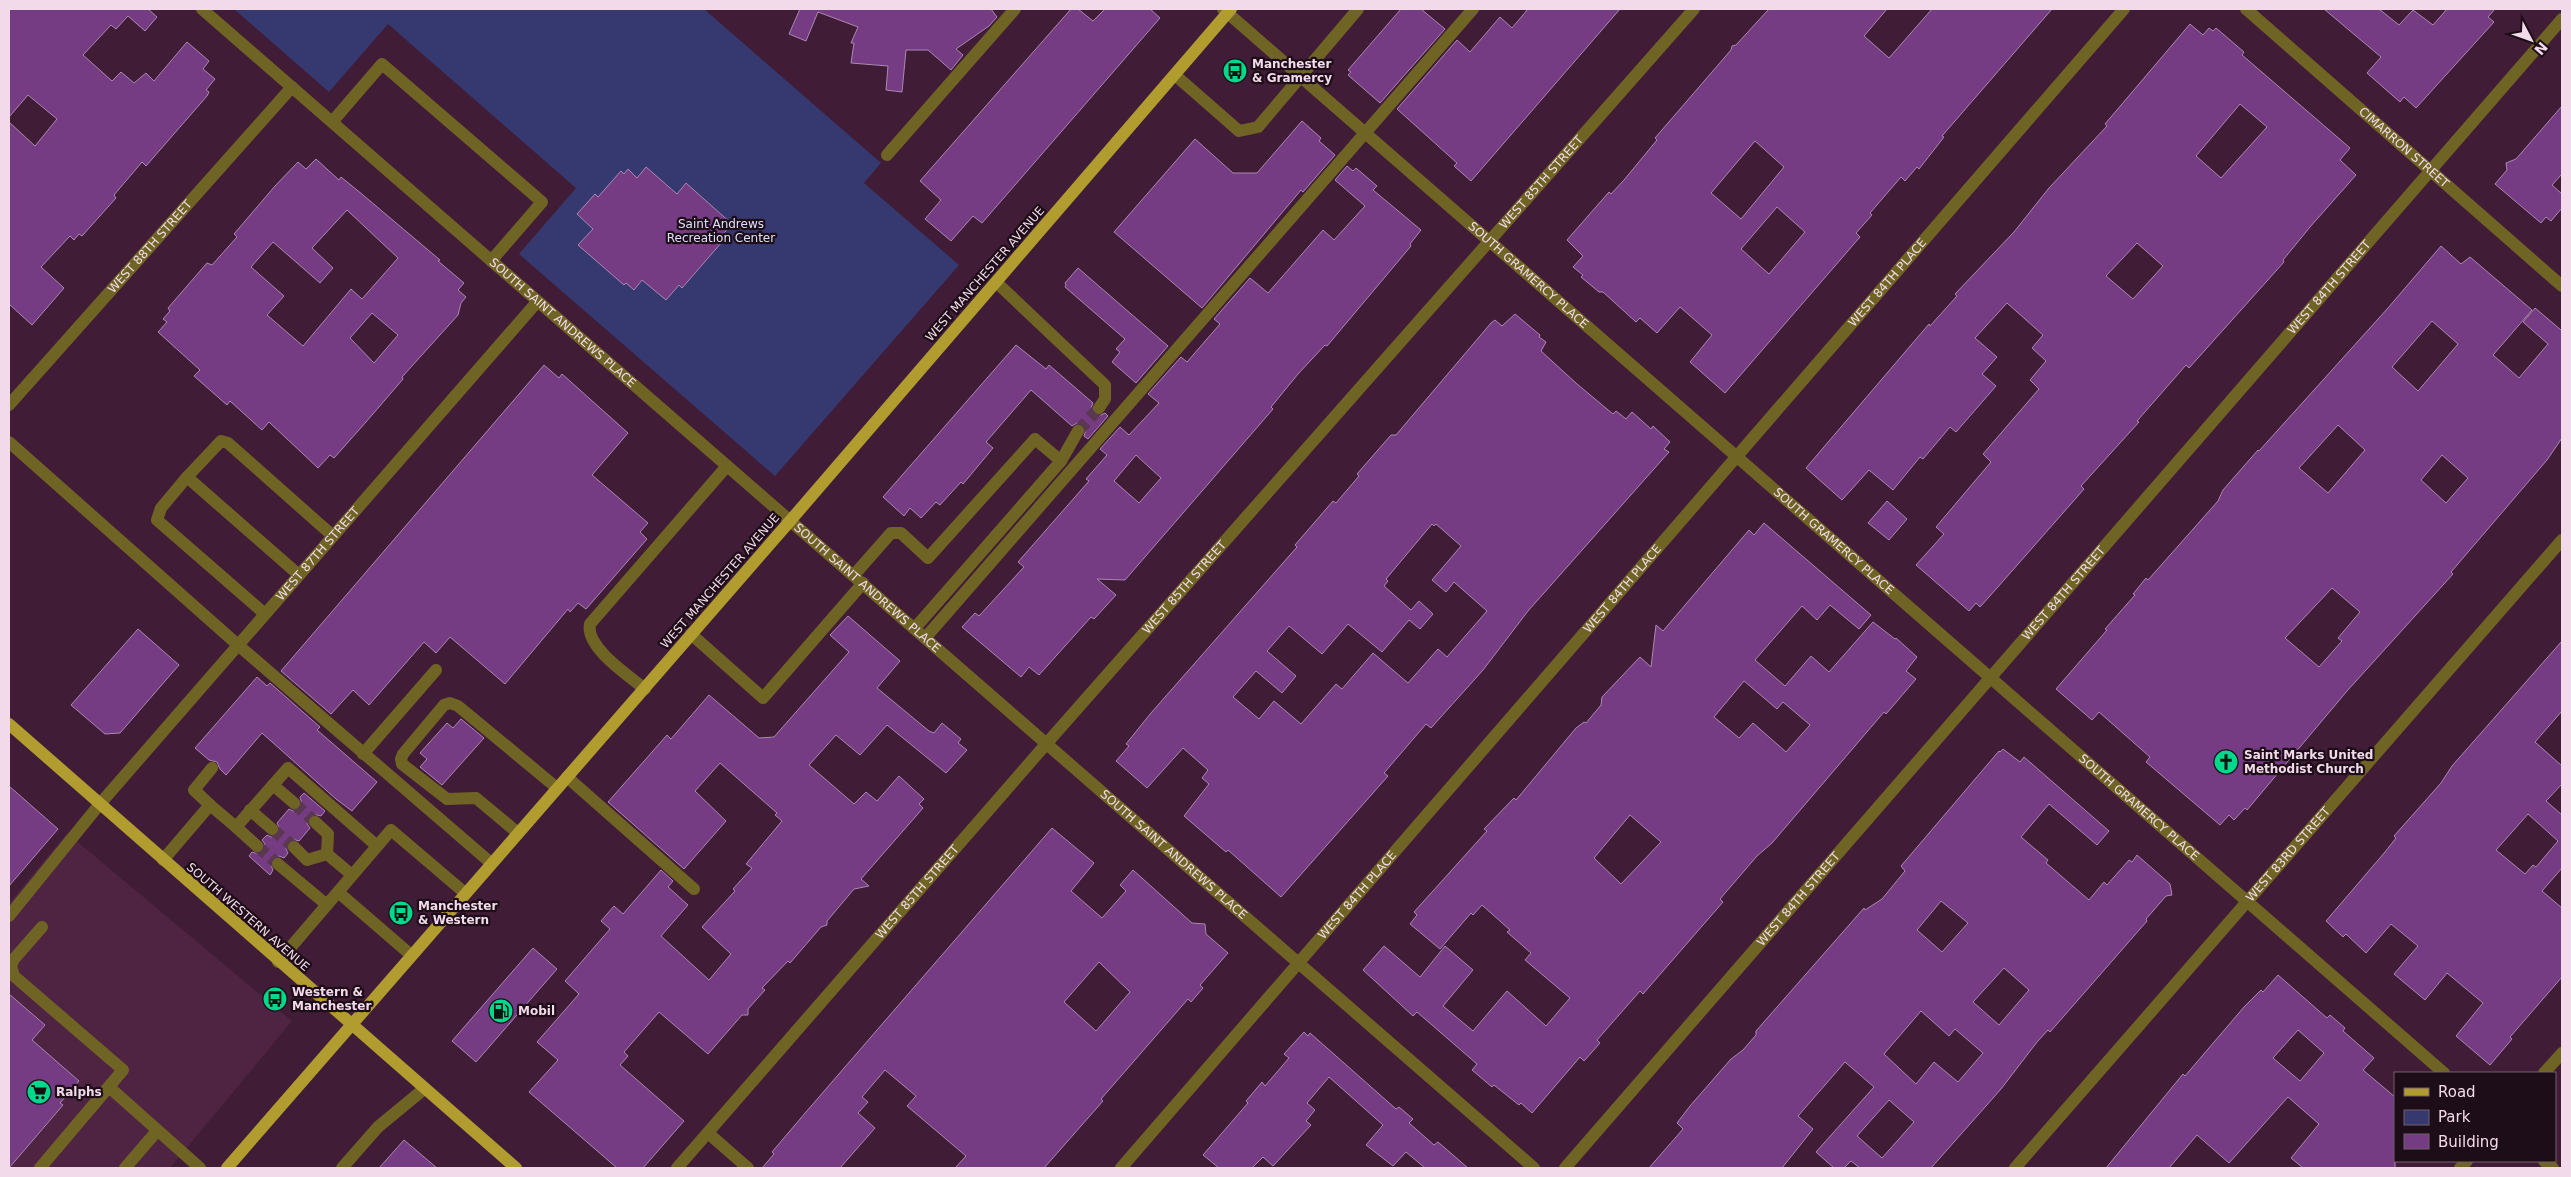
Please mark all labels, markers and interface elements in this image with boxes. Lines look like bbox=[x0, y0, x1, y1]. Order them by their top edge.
north arrow bbox=[2506, 15, 2556, 65]
text: N bbox=[2531, 39, 2551, 58]
place label: Manchester & Gramercy bbox=[1252, 57, 1332, 85]
bus stop icon: Manchester & Gramercy bbox=[1222, 58, 1248, 84]
street label: CIMARRON STREET bbox=[2356, 104, 2452, 191]
street label: WEST 85TH STREET bbox=[1496, 132, 1587, 232]
street label: WEST 88TH STREET bbox=[105, 197, 195, 296]
street label: WEST MANCHESTER AVENUE bbox=[923, 204, 1047, 344]
park label: Saint Andrews Recreation Center bbox=[667, 217, 775, 245]
street label: SOUTH GRAMERCY PLACE bbox=[1465, 219, 1591, 331]
street label: WEST 84TH PLACE bbox=[1845, 236, 1929, 329]
street label: WEST 84TH STREET bbox=[2285, 237, 2374, 337]
street label: SOUTH SAINT ANDREWS PLACE bbox=[486, 255, 639, 390]
street label: SOUTH GRAMERCY PLACE bbox=[1771, 485, 1897, 597]
street label: WEST 87TH STREET bbox=[273, 504, 363, 603]
street label: WEST MANCHESTER AVENUE bbox=[658, 511, 782, 651]
street label: SOUTH SAINT ANDREWS PLACE bbox=[791, 520, 944, 656]
street label: WEST 85TH STREET bbox=[1139, 537, 1229, 637]
street label: WEST 84TH PLACE bbox=[1580, 542, 1664, 636]
street label: WEST 84TH STREET bbox=[2019, 543, 2109, 643]
place label: Saint Marks United Methodist Church bbox=[2244, 748, 2373, 776]
church icon: Saint Marks United Methodist Church bbox=[2213, 749, 2239, 775]
street label: SOUTH GRAMERCY PLACE bbox=[2076, 751, 2202, 863]
street label: SOUTH SAINT ANDREWS PLACE bbox=[1097, 787, 1250, 922]
street label: WEST 83RD STREET bbox=[2243, 804, 2334, 904]
street label: WEST 85TH STREET bbox=[873, 842, 962, 942]
street label: WEST 84TH PLACE bbox=[1315, 848, 1399, 942]
street label: WEST 84TH STREET bbox=[1754, 849, 1843, 949]
street label: SOUTH WESTERN AVENUE bbox=[184, 860, 312, 974]
place label: Manchester & Western bbox=[418, 899, 497, 927]
bus stop icon: Manchester & Western bbox=[388, 900, 414, 926]
place label: Western & Manchester bbox=[292, 985, 371, 1013]
bus stop icon: Western & Manchester bbox=[262, 986, 288, 1012]
fuel station icon: Mobil bbox=[488, 998, 514, 1024]
place label: Mobil bbox=[518, 1004, 555, 1018]
legend bbox=[2394, 1072, 2556, 1162]
supermarket icon: Ralphs bbox=[26, 1079, 52, 1105]
text: Road bbox=[2438, 1083, 2476, 1101]
place label: Ralphs bbox=[56, 1085, 102, 1099]
text: Park bbox=[2438, 1108, 2471, 1126]
text: Building bbox=[2438, 1133, 2499, 1151]

